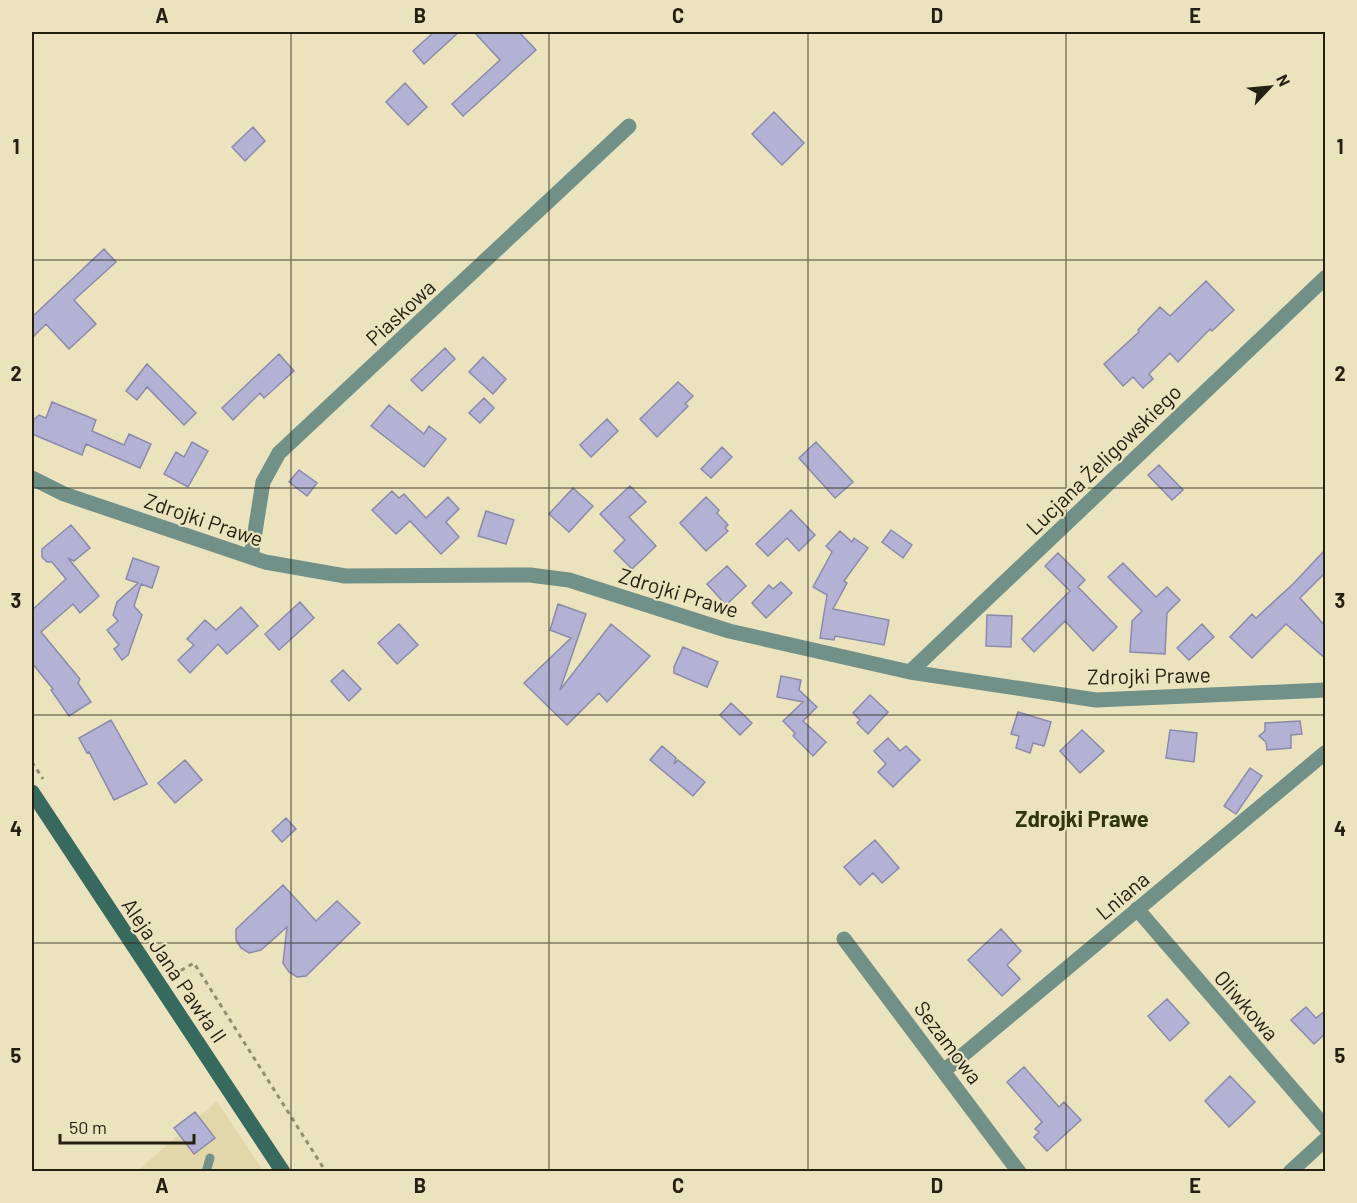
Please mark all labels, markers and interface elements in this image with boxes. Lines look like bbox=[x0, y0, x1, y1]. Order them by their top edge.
text: A bbox=[155, 3, 169, 27]
text: B bbox=[414, 3, 426, 27]
text: C bbox=[672, 3, 684, 27]
text: D bbox=[931, 3, 943, 27]
text: E bbox=[1189, 3, 1201, 27]
north arrow bbox=[1240, 57, 1300, 117]
text: N bbox=[1273, 71, 1295, 89]
text: 1 bbox=[12, 134, 20, 158]
text: 1 bbox=[1336, 134, 1344, 158]
street label: Piaskowa bbox=[360, 274, 440, 350]
text: 2 bbox=[10, 361, 22, 385]
text: 2 bbox=[1334, 361, 1346, 385]
street label: Lucjana Żeligowskiego bbox=[1020, 379, 1186, 539]
street label: Zdrojki Prawe bbox=[141, 487, 267, 551]
street label: Zdrojki Prawe bbox=[616, 562, 742, 622]
text: 3 bbox=[11, 588, 21, 612]
text: 3 bbox=[1335, 588, 1345, 612]
street label: Zdrojki Prawe bbox=[1087, 661, 1211, 689]
district label: Zdrojki Prawe bbox=[1015, 805, 1149, 831]
text: 4 bbox=[10, 816, 22, 840]
text: 4 bbox=[1334, 816, 1346, 840]
street label: Lniana bbox=[1090, 866, 1154, 924]
street label: Aleja Jana Pawła II bbox=[117, 893, 233, 1047]
street label: Oliwkowa bbox=[1210, 965, 1284, 1045]
street label: Sezamowa bbox=[910, 996, 988, 1088]
text: 5 bbox=[11, 1043, 22, 1067]
text: 5 bbox=[1335, 1043, 1346, 1067]
scale bar bbox=[60, 1107, 194, 1145]
text: 50 m bbox=[69, 1116, 107, 1138]
text: A bbox=[155, 1173, 169, 1197]
text: B bbox=[414, 1173, 426, 1197]
text: C bbox=[672, 1173, 684, 1197]
text: D bbox=[931, 1173, 943, 1197]
text: E bbox=[1189, 1173, 1201, 1197]

